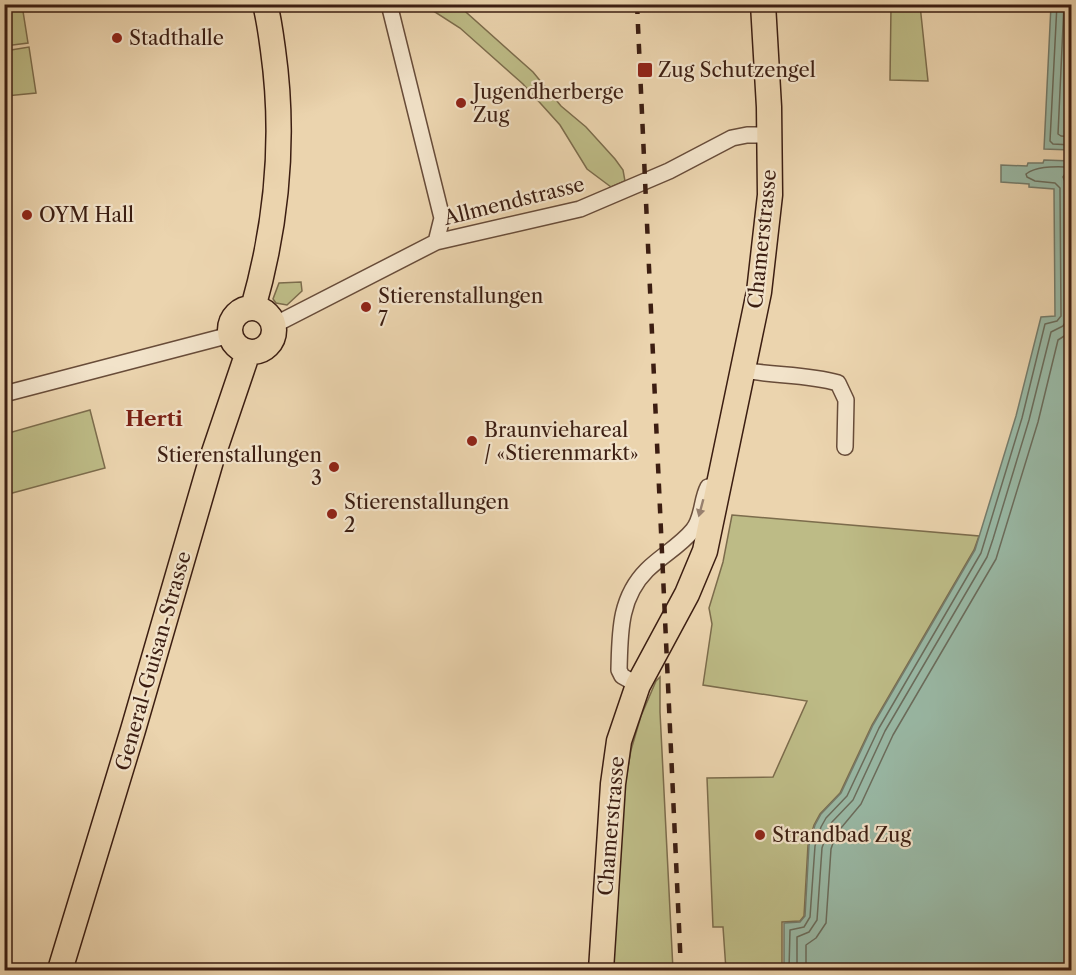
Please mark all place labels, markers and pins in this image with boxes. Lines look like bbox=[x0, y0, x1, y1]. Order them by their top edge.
place label: Stadthalle bbox=[129, 26, 224, 50]
marker: Stadthalle bbox=[110, 31, 124, 45]
place label: Zug Schutzengel bbox=[658, 58, 816, 82]
marker: Zug Schutzengel bbox=[636, 61, 654, 79]
place label: Jugendherberge Zug bbox=[470, 80, 624, 127]
marker: Jugendherberge Zug bbox=[454, 96, 468, 110]
place label: OYM Hall bbox=[39, 203, 134, 227]
marker: OYM Hall bbox=[20, 208, 34, 222]
place label: Stierenstallungen 7 bbox=[378, 284, 544, 331]
marker: Stierenstallungen 7 bbox=[359, 300, 373, 314]
place label: Braunviehareal / «Stierenmarkt» bbox=[484, 418, 638, 465]
marker: Braunviehareal / «Stierenmarkt» bbox=[465, 434, 479, 448]
place label: Stierenstallungen 3 bbox=[157, 443, 322, 490]
marker: Stierenstallungen 3 bbox=[327, 460, 341, 474]
place label: Stierenstallungen 2 bbox=[344, 490, 510, 537]
marker: Stierenstallungen 2 bbox=[325, 507, 339, 521]
place label: Strandbad Zug bbox=[772, 823, 911, 847]
marker: Strandbad Zug bbox=[753, 828, 767, 842]

